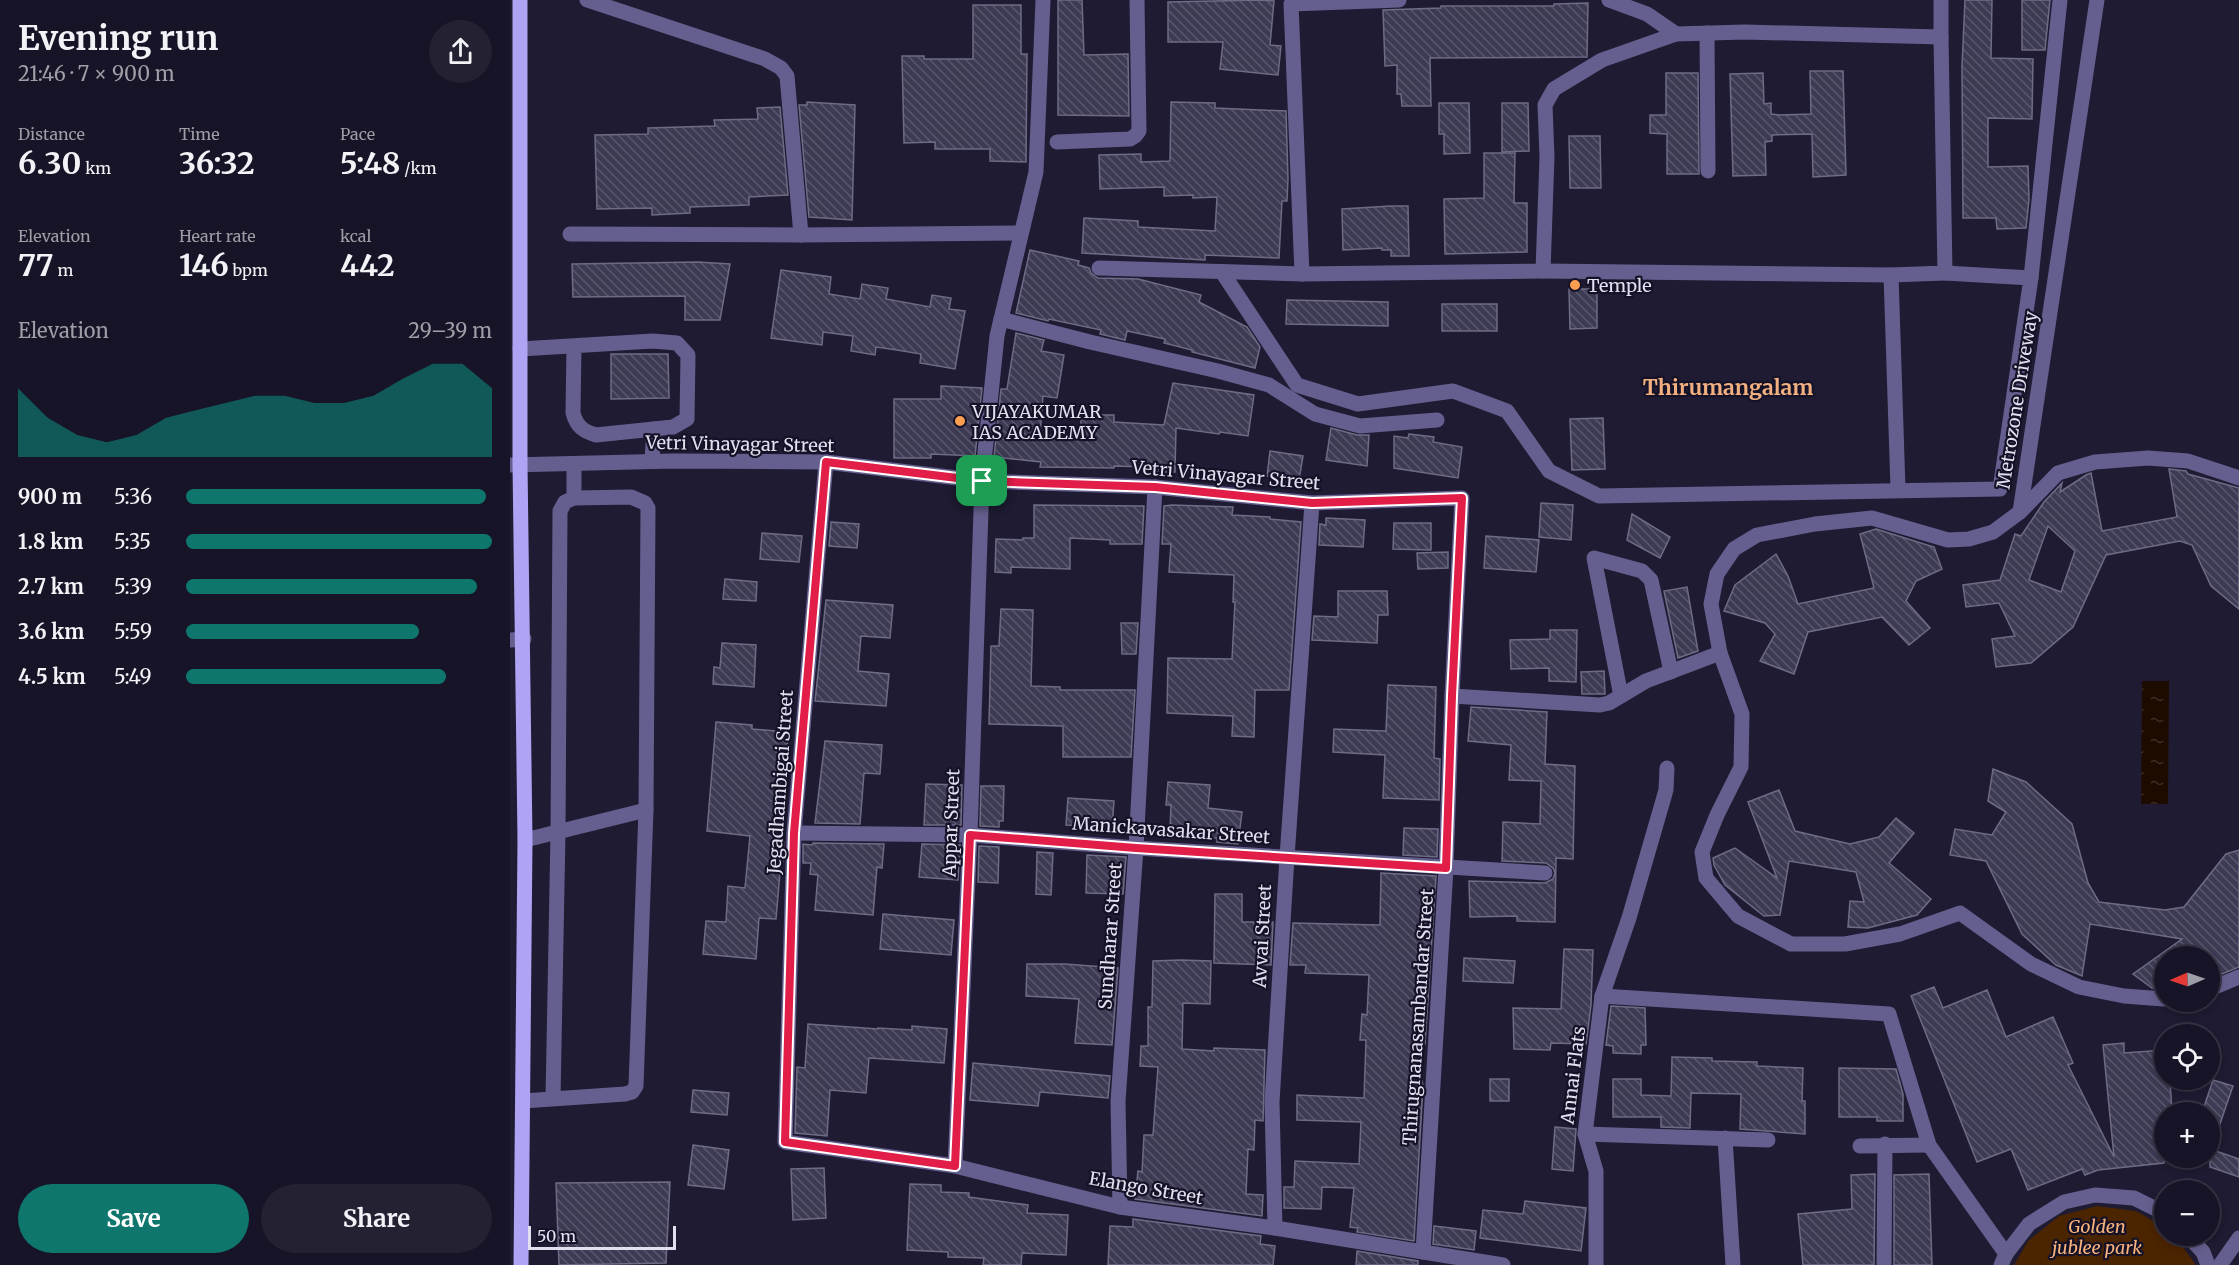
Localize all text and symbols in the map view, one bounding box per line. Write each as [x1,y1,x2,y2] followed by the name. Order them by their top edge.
[18,18,218,59] text: Evening run
[429,20,492,83] button: share
[18,61,175,86] text: 21:46 · 7 × 900 m
[18,124,85,144] text: Distance
[179,124,220,144] text: Time
[340,124,375,144] text: Pace
[18,144,81,182] text: 6.30
[179,144,255,182] text: 36:32
[340,144,401,182] text: 5:48
[81,158,111,178] text: km
[401,158,437,178] text: /km
[18,226,91,246] text: Elevation
[179,226,256,246] text: Heart rate
[340,226,371,246] text: kcal
[18,246,54,284] text: 77
[179,246,229,284] text: 146
[340,246,395,284] text: 442
[54,260,73,280] text: m
[229,260,268,280] text: bpm
[1587,274,1652,297] place label: Temple
[1568,278,1582,292] marker: Temple
[1992,309,2043,491] street label: Metrozone Driveway
[18,318,109,343] text: Elevation
[408,318,492,343] text: 29–39 m
[1643,374,1813,401] district label: Thirumangalam
[971,400,1102,444] place label: VIJAYAKUMAR IAS ACADEMY
[953,414,967,428] marker: VIJAYAKUMAR IAS ACADEMY
[644,431,835,457] street label: Vetri Vinayagar Street
[956,455,1007,506] pin
[1130,455,1321,495] street label: Vetri Vinayagar Street
[965,464,998,497] icon: arrive
[18,484,82,509] text: 900 m
[114,484,152,509] text: 5:36
[18,529,83,554] text: 1.8 km
[114,529,151,554] text: 5:35
[18,574,84,599] text: 2.7 km
[114,574,152,599] text: 5:39
[18,619,84,644] text: 3.6 km
[114,619,152,644] text: 5:59
[18,664,86,689] text: 4.5 km
[114,664,152,689] text: 5:49
[762,689,798,876] street label: Jegadhambigai Street
[938,768,964,879] street label: Appar Street
[1071,812,1271,848] street label: Manickavasakar Street
[1093,862,1127,1010] street label: Sundharar Street
[1248,884,1276,989] street label: Avvai Street
[1398,888,1438,1146] street label: Thirugnanasambandar Street
[2154,946,2220,1012] north arrow
[2154,946,2220,1246] map controls
[2154,1024,2220,1090] button: locate
[1555,1025,1590,1126] street label: Annai Flats
[2154,1102,2220,1168] button: +
[1087,1167,1205,1209] street label: Elango Street
[2154,1180,2220,1246] button: −
[18,1184,249,1253] button: Save
[261,1184,492,1253] button: Share
[2049,1215,2142,1259] park label: Golden jublee park
[528,1223,676,1250] scale bar
[537,1226,576,1246] text: 50 m

